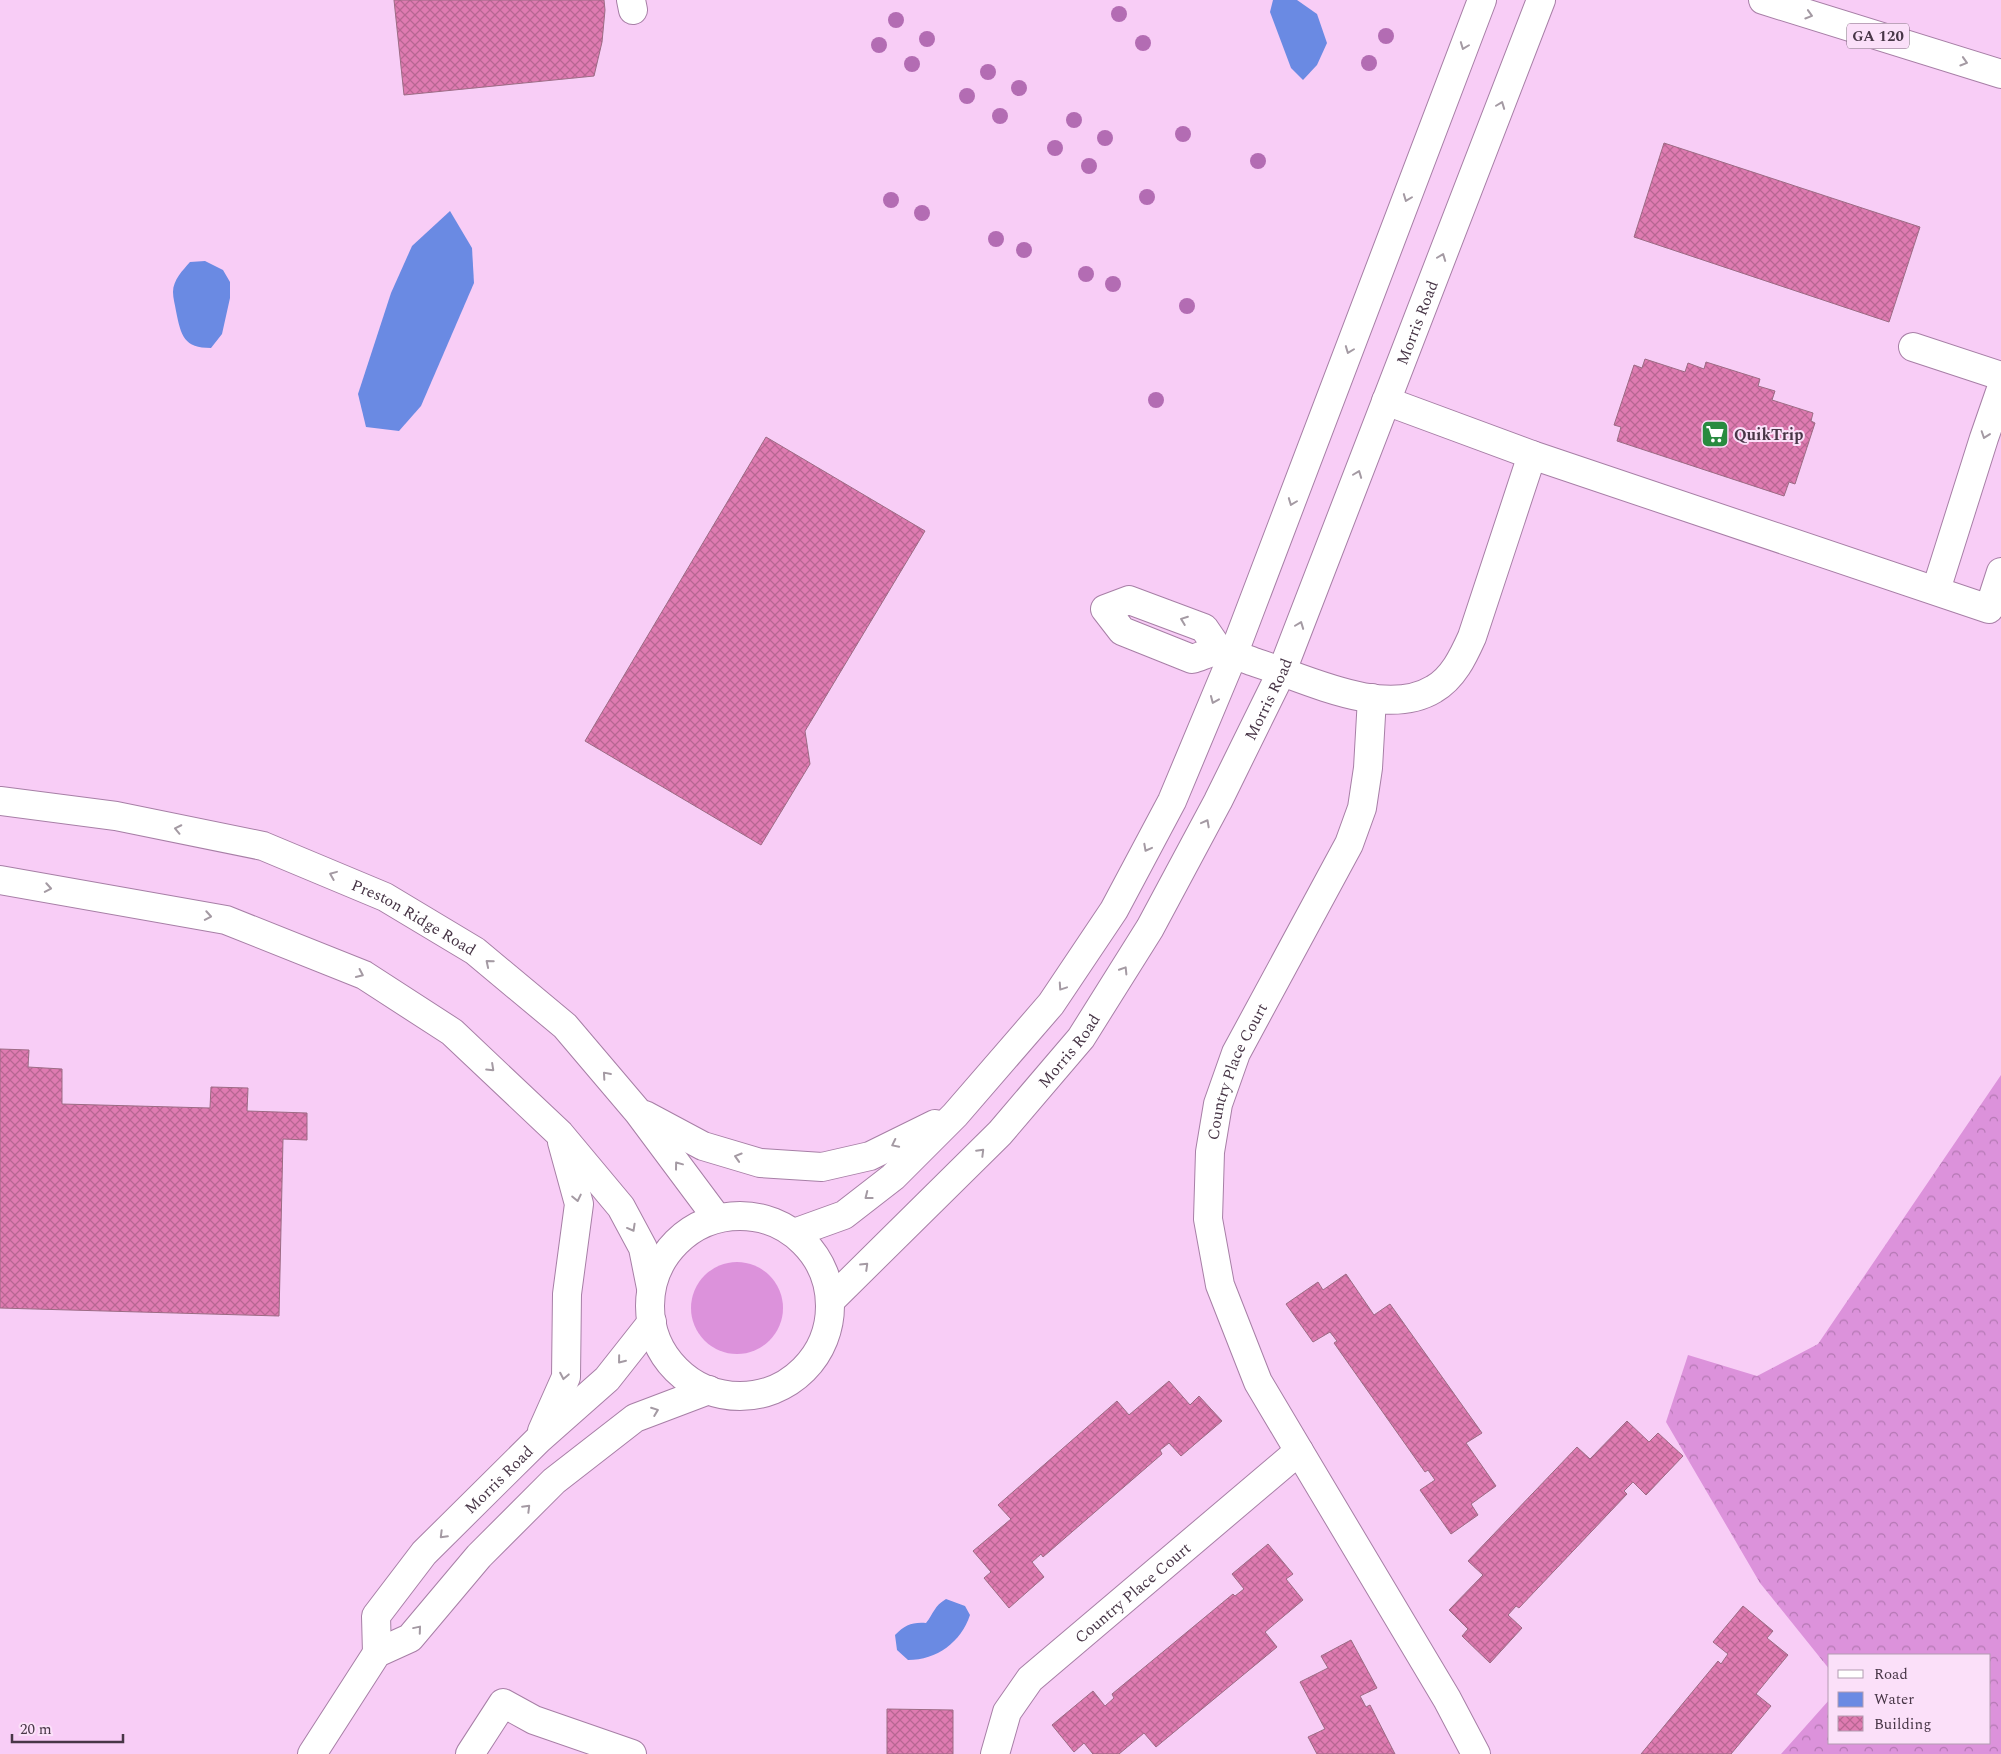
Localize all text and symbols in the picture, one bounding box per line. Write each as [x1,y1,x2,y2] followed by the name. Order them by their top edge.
[1804,9,1813,19] one-way arrow
[1847,24,1909,48] road number: GA 120
[1460,41,1470,49] one-way arrow
[1960,57,1968,67] one-way arrow
[1495,102,1505,110] one-way arrow
[1403,193,1413,201] one-way arrow
[1436,253,1446,262] one-way arrow
[1390,277,1445,368] street label: Morris Road
[1345,345,1355,353] one-way arrow
[1700,419,1730,449] supermarket icon: QuikTrip
[1734,423,1803,447] place label: QuikTrip
[1981,430,1991,439] one-way arrow
[1352,470,1362,479] one-way arrow
[1288,497,1298,505] one-way arrow
[1180,616,1188,626] one-way arrow
[1294,622,1304,630] one-way arrow
[1239,655,1299,745] street label: Morris Road
[1210,695,1221,704] one-way arrow
[1200,820,1210,829] one-way arrow
[173,824,182,834] one-way arrow
[1143,843,1153,852] one-way arrow
[329,871,338,882] one-way arrow
[348,873,480,962] street label: Preston Ridge Road
[44,883,52,893] one-way arrow
[204,911,212,921] one-way arrow
[486,960,495,969] one-way arrow
[1117,966,1127,975] one-way arrow
[355,967,364,978] one-way arrow
[1059,981,1069,990] one-way arrow
[1201,999,1274,1142] street label: Country Place Court
[1033,1009,1106,1093] street label: Morris Road
[485,1062,494,1071] one-way arrow
[603,1071,612,1080] one-way arrow
[891,1137,900,1148] one-way arrow
[975,1149,984,1158] one-way arrow
[734,1152,743,1162] one-way arrow
[674,1162,684,1171] one-way arrow
[865,1190,874,1199] one-way arrow
[571,1193,582,1202] one-way arrow
[626,1222,636,1231] one-way arrow
[860,1263,869,1272] one-way arrow
[618,1355,627,1364] one-way arrow
[559,1372,570,1381] one-way arrow
[650,1406,659,1417] one-way arrow
[459,1440,539,1520] street label: Morris Road
[521,1505,530,1514] one-way arrow
[439,1529,448,1538] one-way arrow
[1070,1537,1197,1649] street label: Country Place Court
[412,1625,421,1634] one-way arrow
[1828,1654,1991,1744] legend
[1874,1663,1908,1686] text: Road
[1874,1688,1914,1711] text: Water
[12,1712,124,1744] scale bar
[1874,1713,1931,1736] text: Building
[20,1718,52,1741] text: 20 m

